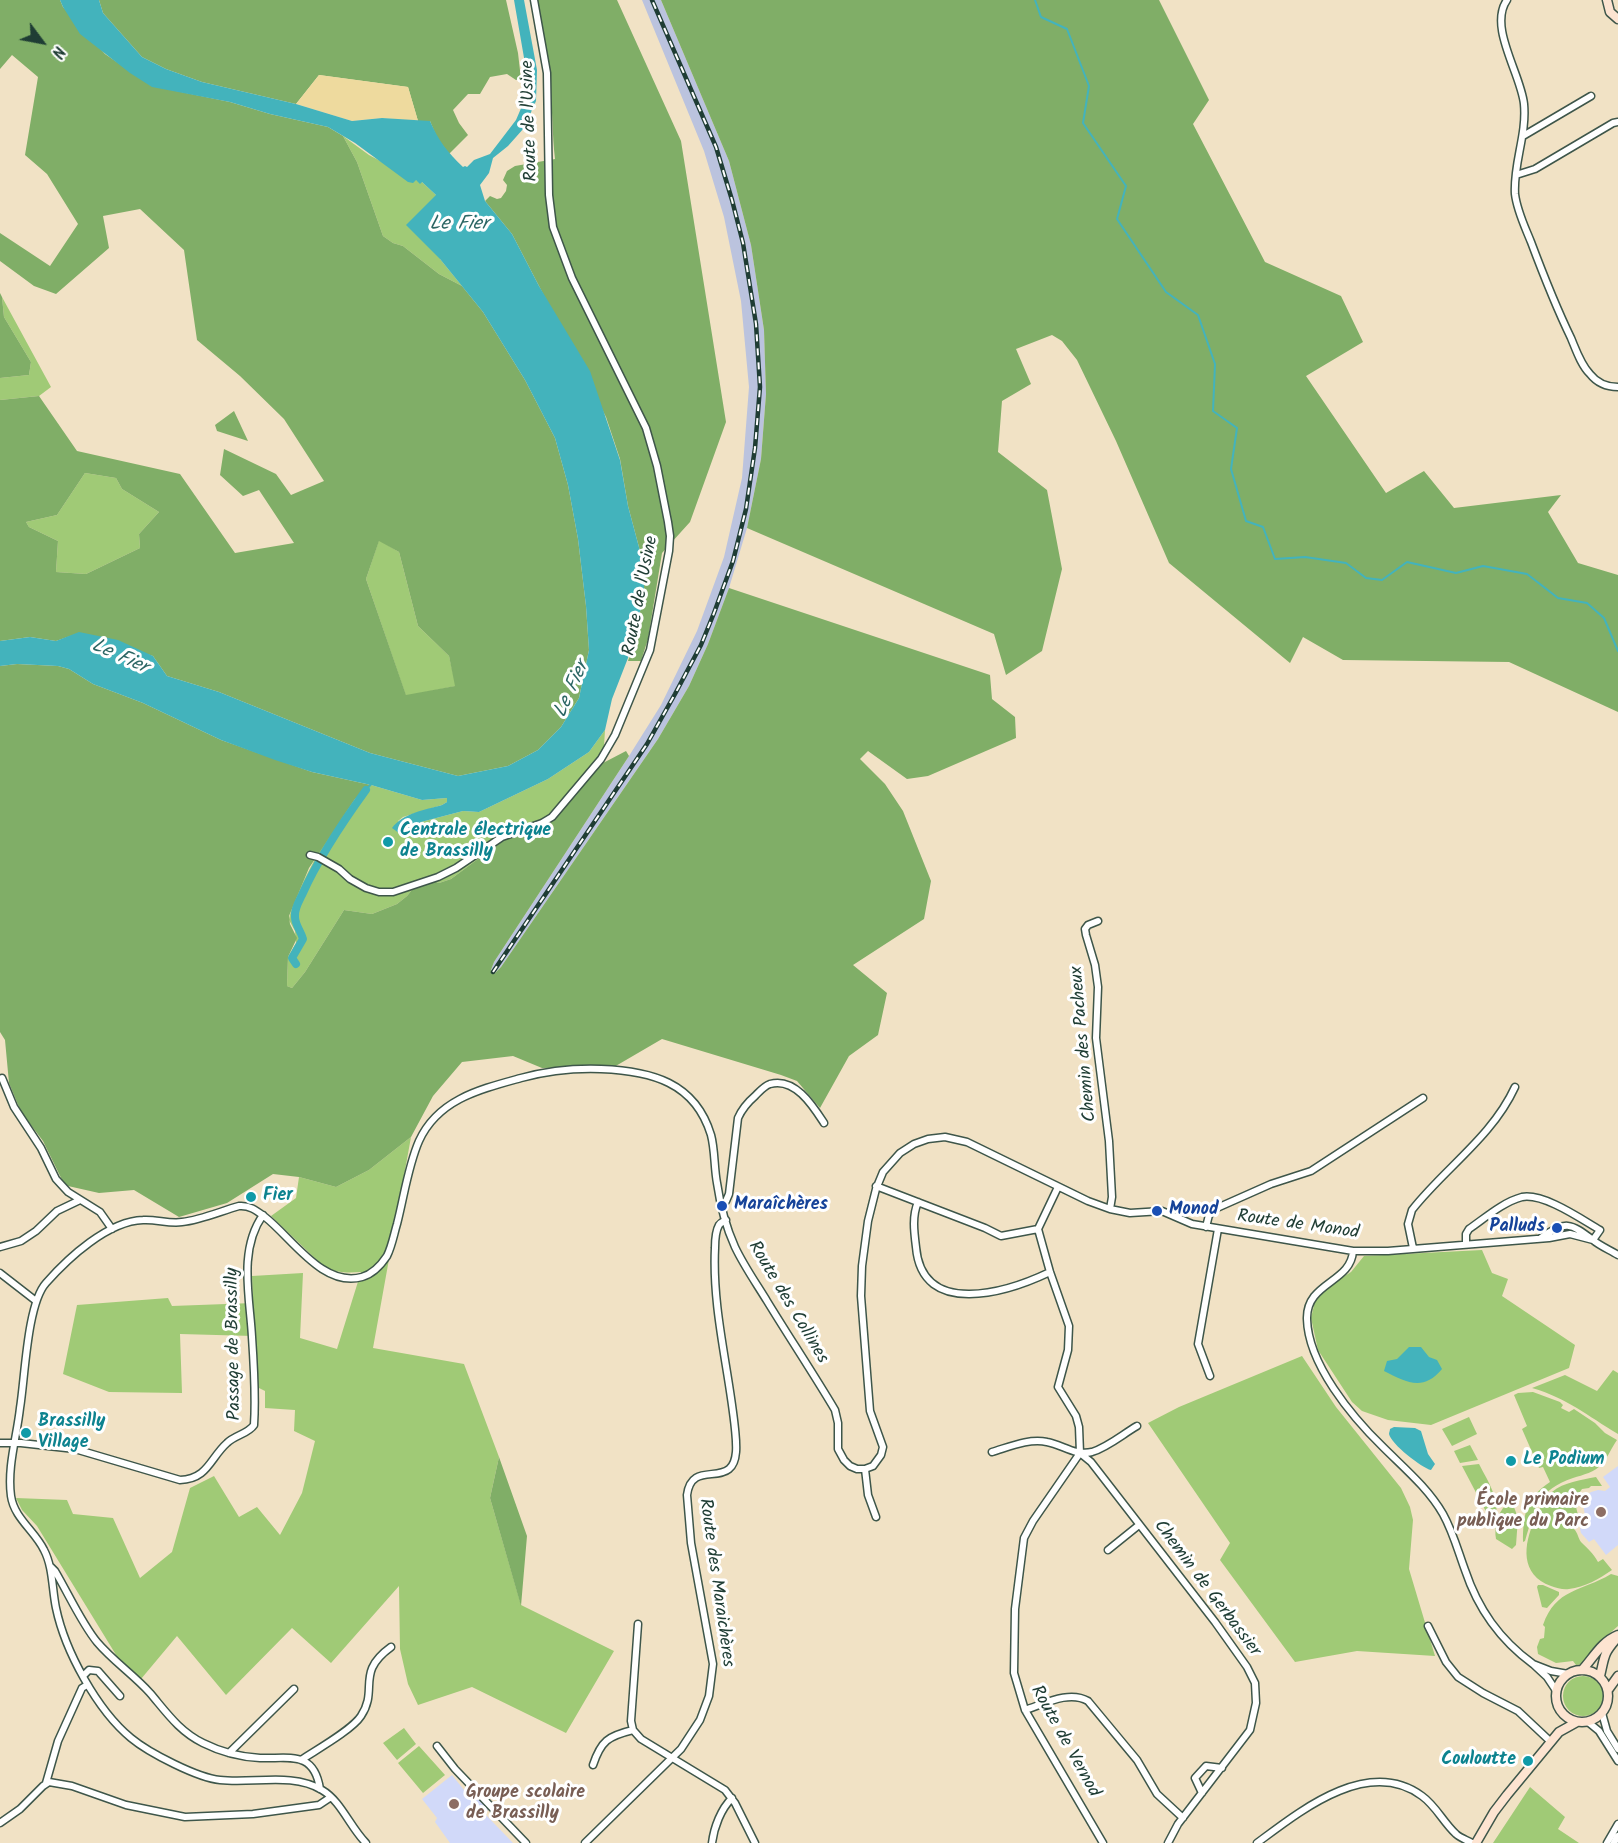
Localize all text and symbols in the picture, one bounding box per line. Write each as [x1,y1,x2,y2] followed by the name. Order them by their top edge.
[12,12,72,72] north arrow
[44,41,71,63] text: N
[518,60,544,182] street label: Route de l'Usine
[430,214,488,238] water label: Le Fier
[620,534,664,658] street label: Route de l'Usine
[87,635,151,681] water label: Le Fier
[550,658,596,722] water label: Le Fier
[400,821,551,864] place label: Centrale électrique de Brassilly
[381,835,395,849] marker: Centrale électrique de Brassilly
[1067,965,1103,1123] street label: Chemin des Pacheux
[263,1186,293,1208] place label: Fier
[244,1190,258,1204] marker: Fier
[734,1195,828,1217] place label: Maraîchères
[715,1199,729,1213] marker: Maraîchères
[1169,1200,1219,1222] place label: Monod
[1150,1204,1164,1218] marker: Monod
[1236,1207,1360,1245] street label: Route de Monod
[1490,1217,1545,1239] place label: Palluds
[1550,1221,1564,1235] marker: Palluds
[742,1238,832,1368] street label: Route des Collines
[223,1267,247,1421] street label: Passage de Brassilly
[38,1412,105,1454] place label: Brassilly Village
[19,1426,33,1440] marker: Brassilly Village
[1523,1450,1605,1472] place label: Le Podium
[1504,1454,1518,1468] marker: Le Podium
[1457,1491,1589,1534] place label: École primaire publique du Parc
[692,1497,738,1669] street label: Route des Maraichères
[1594,1505,1608,1519] marker: École primaire publique du Parc
[1148,1517,1264,1661] street label: Chemin de Gerbassier
[1024,1682,1104,1802] street label: Route de Vernod
[1441,1750,1516,1772] place label: Couloutte
[1521,1754,1535,1768] marker: Couloutte
[466,1783,585,1826] place label: Groupe scolaire de Brassilly
[447,1797,461,1811] marker: Groupe scolaire de Brassilly

